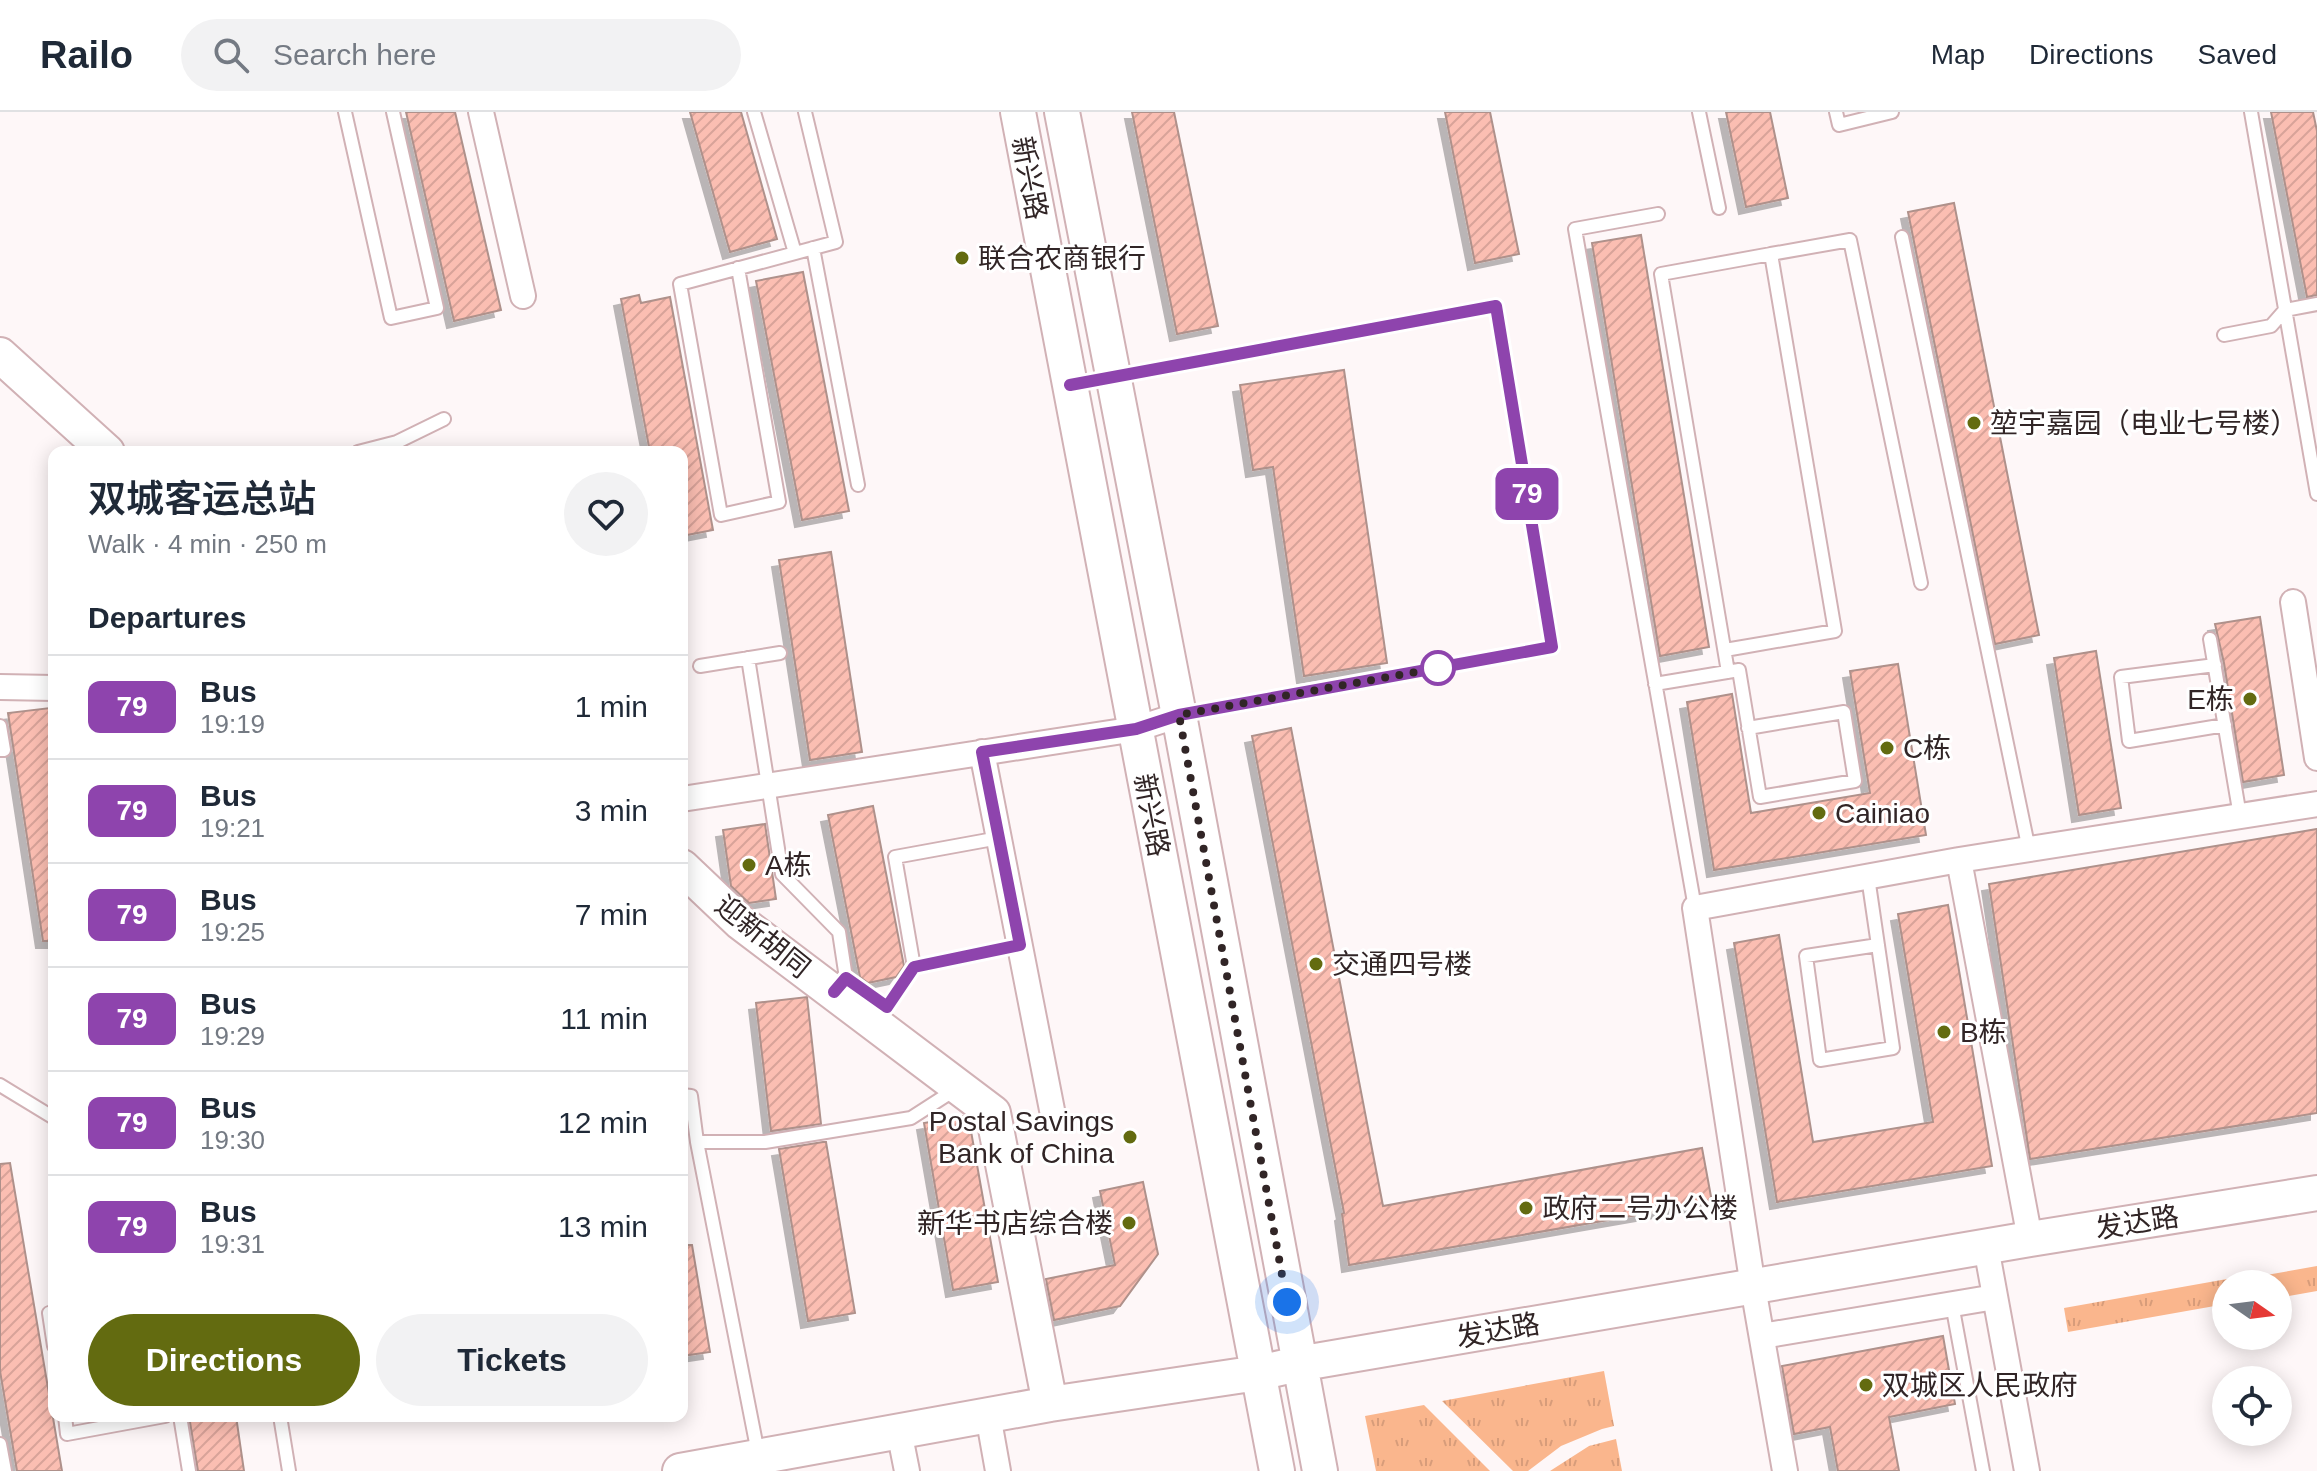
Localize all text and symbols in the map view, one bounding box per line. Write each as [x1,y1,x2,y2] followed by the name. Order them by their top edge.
[181,19,741,91] search box
[209,33,253,77] icon: search
[40,34,133,76] text: Railo
[273,38,436,71] text: Search here
[1931,39,1985,70] text: Map
[2029,39,2154,70] text: Directions
[2198,39,2277,70] text: Saved
[1006,134,1053,222] street label: 新兴路
[978,243,1146,274] place label: 联合农商银行
[953,249,971,267] marker: 联合农商银行
[1990,408,2298,439] place label: 堃宇嘉园（电业七号楼）
[1965,414,1983,432] marker: 堃宇嘉园（电业七号楼）
[1491,468,1563,520] line badge: 79
[564,472,648,556] button: heart
[88,478,316,520] text: 双城客运总站
[1511,478,1543,509] text: 79
[88,529,327,559] text: Walk · 4 min · 250 m
[88,601,246,634] text: Departures
[1421,651,1455,685] unlabelled marker
[200,675,257,708] text: Bus
[2187,684,2234,715] place label: E栋
[575,690,648,723] text: 1 min
[2241,690,2259,708] marker: E栋
[116,691,148,722] text: 79
[200,709,265,739] text: 19:19
[1903,733,1951,764] place label: C栋
[1878,739,1896,757] marker: C栋
[1128,771,1175,859] street label: 新兴路
[200,779,257,812] text: Bus
[575,794,648,827] text: 3 min
[116,795,148,826] text: 79
[1835,798,1930,829] place label: Cainiao
[1810,804,1828,822] marker: Cainiao
[200,813,265,843] text: 19:21
[765,850,812,881] place label: A栋
[740,856,758,874] marker: A栋
[200,883,257,916] text: Bus
[709,889,816,984] street label: 迎新胡同
[575,898,648,931] text: 7 min
[116,899,148,930] text: 79
[200,917,265,947] text: 19:25
[1332,949,1472,980] place label: 交通四号楼
[1307,955,1325,973] marker: 交通四号楼
[200,987,257,1020] text: Bus
[560,1002,648,1035] text: 11 min
[116,1003,148,1034] text: 79
[1960,1017,2007,1048] place label: B栋
[200,1021,265,1051] text: 19:29
[1935,1023,1953,1041] marker: B栋
[200,1091,257,1124] text: Bus
[558,1106,648,1139] text: 12 min
[929,1106,1114,1169] place label: Postal Savings Bank of China
[116,1107,148,1138] text: 79
[200,1125,265,1155] text: 19:30
[1121,1128,1139,1146] marker: Postal Savings Bank of China
[1542,1193,1738,1224] place label: 政府二号办公楼
[200,1195,257,1228] text: Bus
[1517,1199,1535,1217] marker: 政府二号办公楼
[2093,1201,2181,1244] street label: 发达路
[917,1208,1113,1239] place label: 新华书店综合楼
[558,1210,648,1243] text: 13 min
[116,1211,148,1242] text: 79
[1120,1214,1138,1232] marker: 新华书店综合楼
[200,1229,265,1259] text: 19:31
[2212,1270,2292,1350] north arrow
[2212,1270,2292,1446] map controls
[1267,1282,1307,1322] your location
[1454,1308,1542,1353] street label: 发达路
[88,1314,360,1406] button: Directions
[376,1314,648,1406] button: Tickets
[2212,1366,2292,1446] button: locate
[1882,1370,2078,1401] place label: 双城区人民政府
[1857,1376,1875,1394] marker: 双城区人民政府

